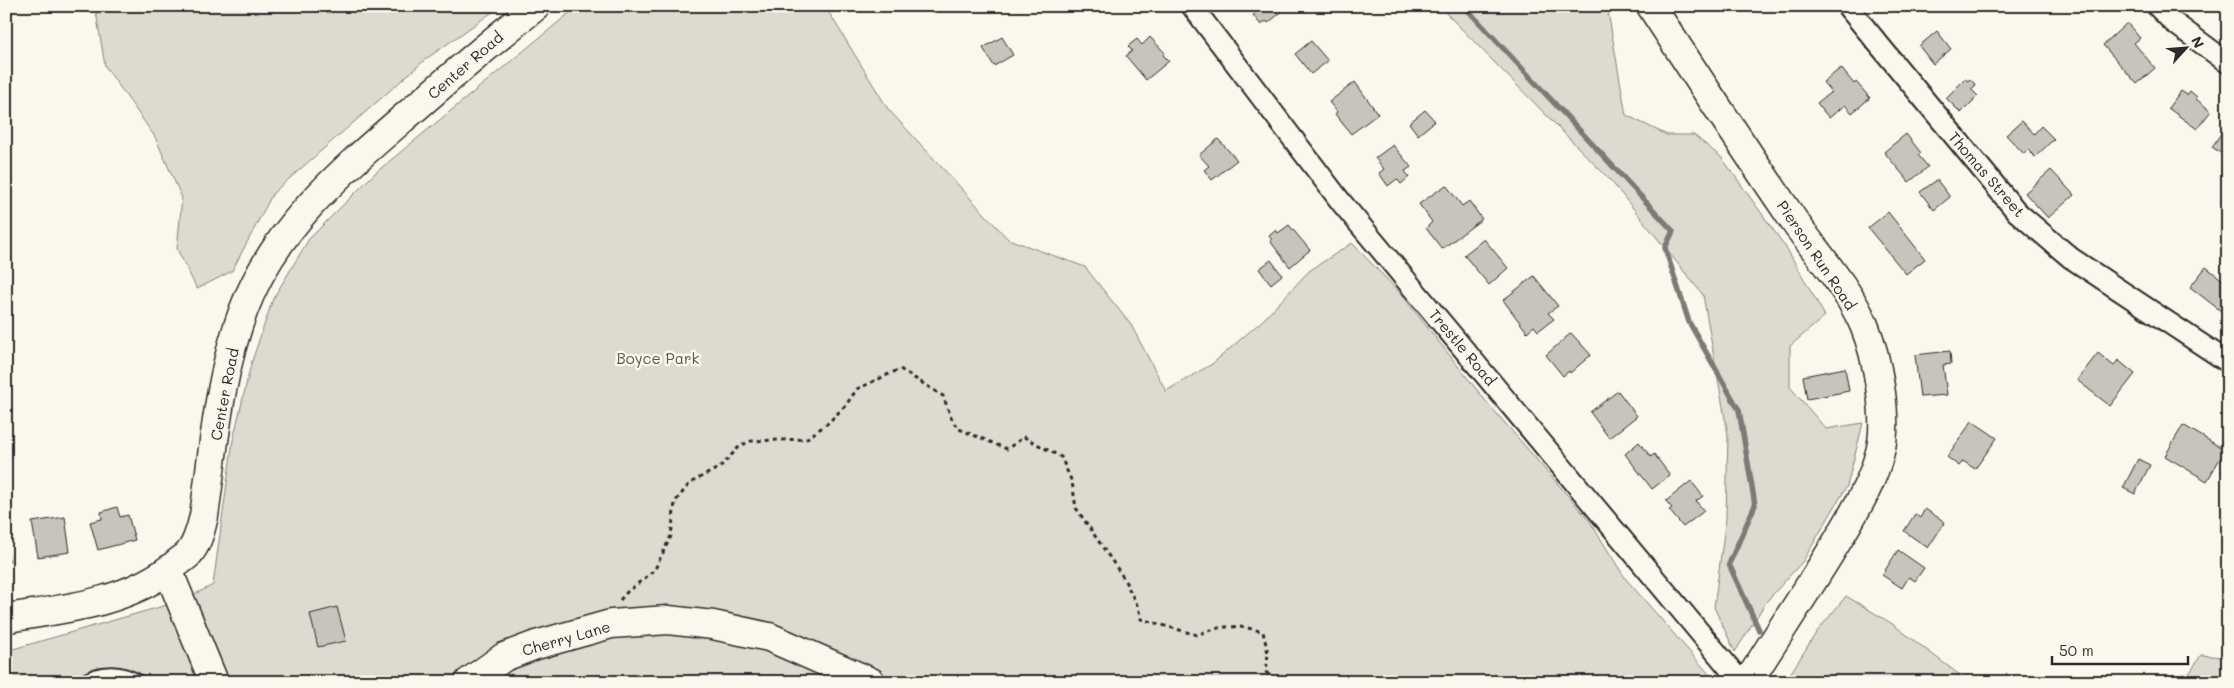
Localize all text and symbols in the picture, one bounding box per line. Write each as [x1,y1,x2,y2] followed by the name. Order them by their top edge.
[2162,22,2212,72] north arrow
[423,27,507,103] street label: Center Road
[2187,33,2209,51] text: N
[1944,127,2030,221] street label: Thomas Street
[1773,196,1861,314] street label: Pierson Run Road
[1425,304,1501,390] street label: Trestle Road
[205,346,243,442] street label: Center Road
[617,348,700,368] park label: Boyce Park
[520,616,612,660] street label: Cherry Lane
[2052,633,2188,665] scale bar
[2059,640,2094,660] text: 50 m

